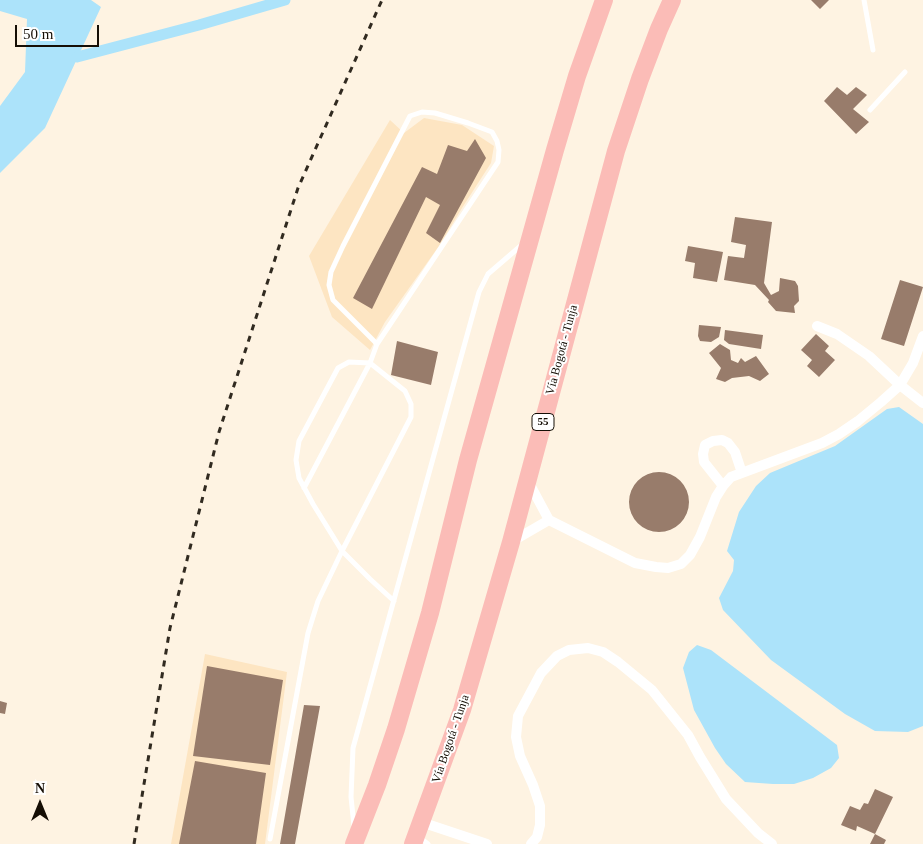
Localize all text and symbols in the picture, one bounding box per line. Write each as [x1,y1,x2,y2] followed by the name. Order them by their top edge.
[18,15,101,47] scale bar
[23,26,53,42] text: 50 m
[543,303,581,397] street label: Vía Bogotá - Tunja
[532,414,554,431] road number: 55
[429,693,473,785] street label: Vía Bogotá - Tunja
[15,779,65,829] north arrow
[35,781,45,796] text: N

